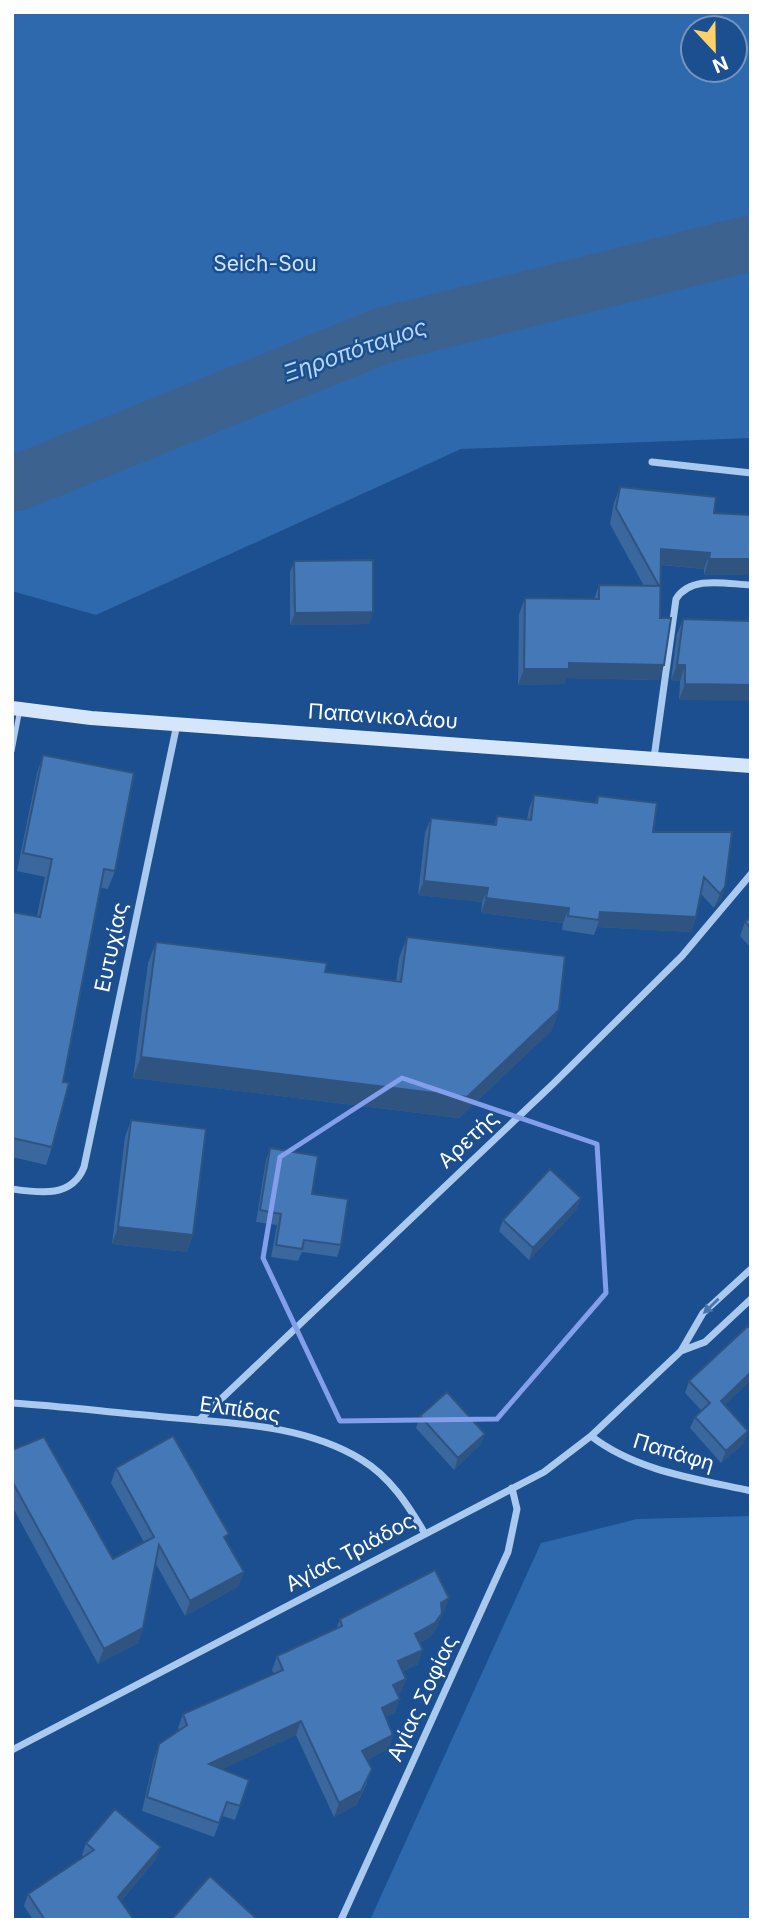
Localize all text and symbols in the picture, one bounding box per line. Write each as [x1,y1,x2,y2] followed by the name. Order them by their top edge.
[679,14,749,84] north arrow
[709,51,731,78] text: N
[213,251,317,276] park label: Seich-Sou
[279,312,431,388] water label: Ξηροπόταμος
[307,698,459,734] street label: Παπανικολάου
[89,900,133,994] street label: Ευτυχίας
[433,1105,503,1173] street label: Αρετής
[703,1298,720,1314] one-way arrow
[198,1391,282,1427] street label: Ελπίδας
[630,1428,718,1476] street label: Παπάφη
[281,1507,419,1597] street label: Αγίας Τριάδος
[382,1631,462,1765] street label: Αγίας Σοφίας

